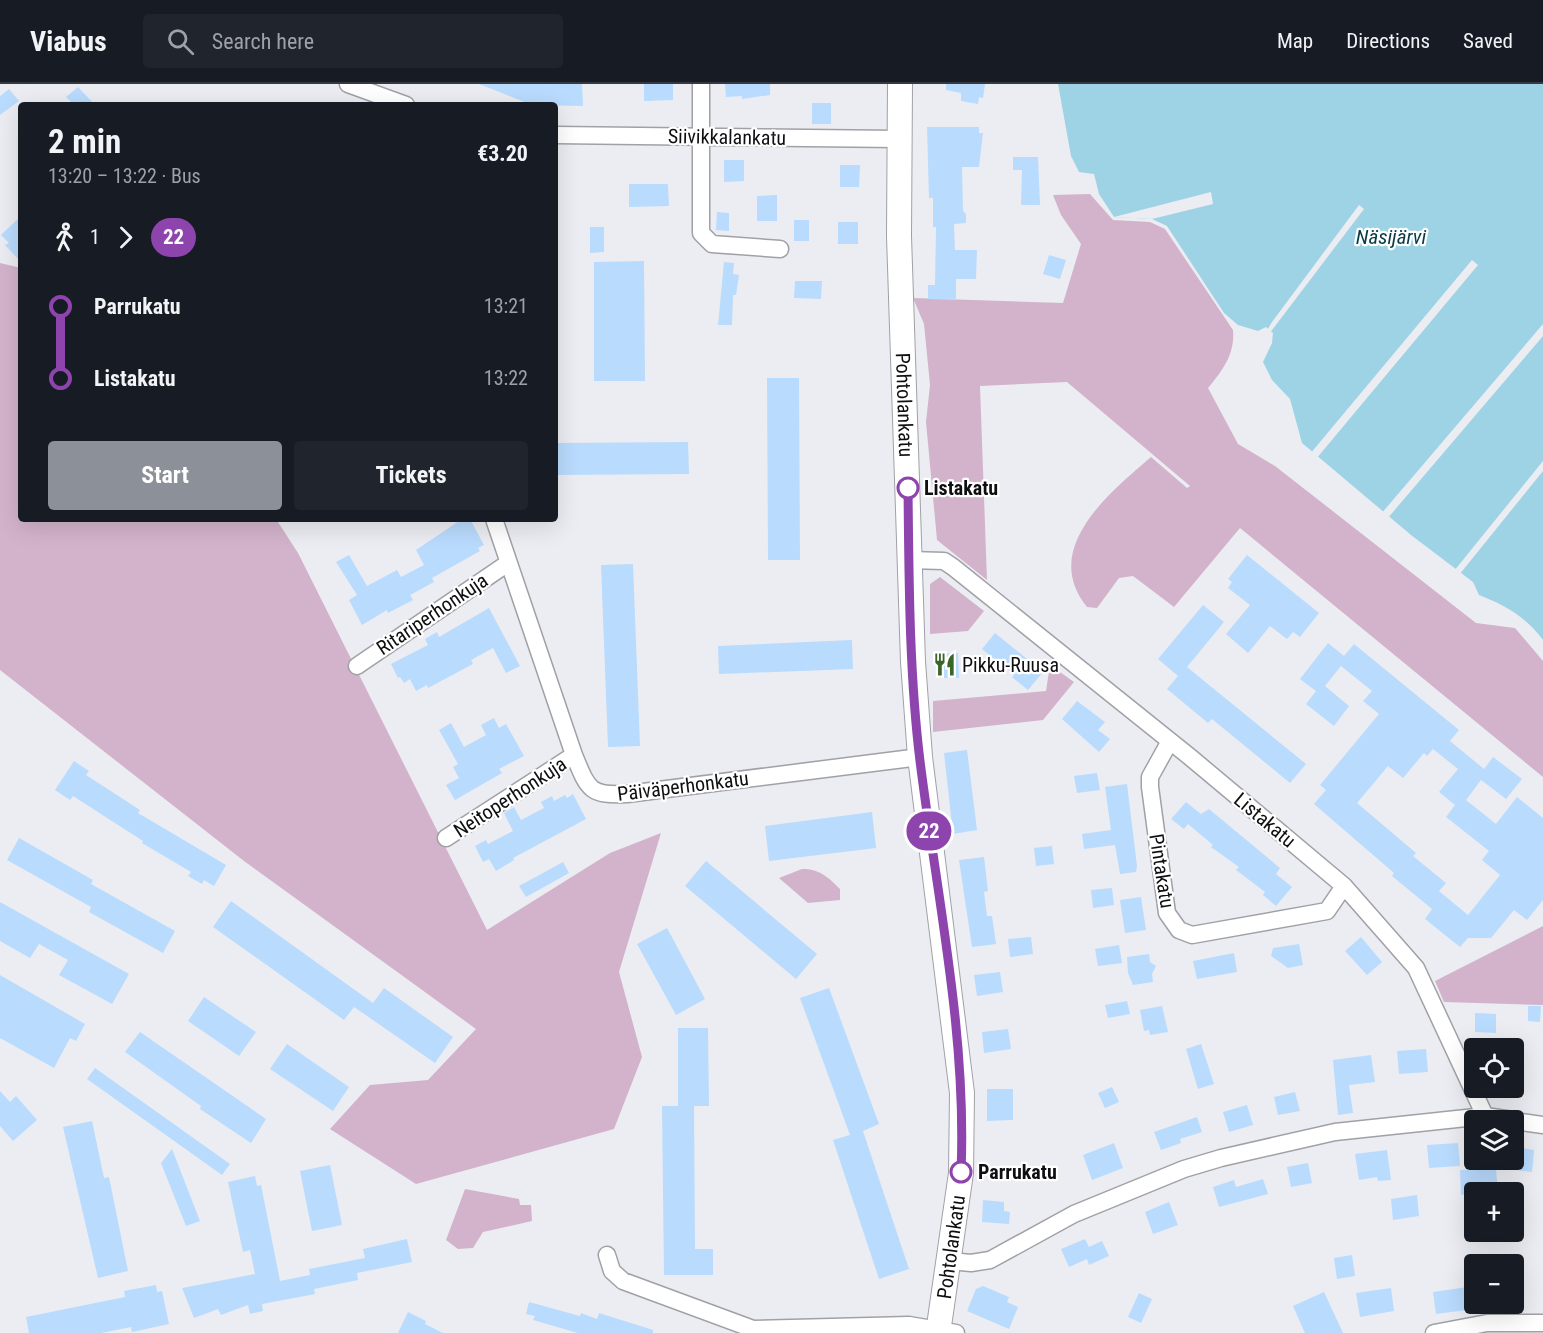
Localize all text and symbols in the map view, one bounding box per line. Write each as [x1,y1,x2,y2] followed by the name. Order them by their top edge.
[143,14,563,68] search box
[30,25,107,58] text: Viabus
[164,25,197,58] icon: search
[212,29,314,54] text: Search here
[1277,29,1313,53] text: Map
[1346,29,1430,53] text: Directions
[1463,29,1513,53] text: Saved
[48,122,121,161] text: 2 min
[668,124,786,150] street label: Siivikkalankatu
[477,141,528,166] text: €3.20
[48,164,201,188] text: 13:20 – 13:22 · Bus
[48,221,81,254] icon: walk
[109,221,142,254] icon: forward
[90,225,100,249] text: 1
[163,225,184,249] text: 22
[1356,225,1427,249] water label: Näsijärvi
[94,294,181,319] text: Parrukatu
[484,294,528,318] text: 13:21
[891,352,918,458] street label: Pohtolankatu
[94,366,176,391] text: Listakatu
[484,366,528,390] text: 13:22
[48,441,282,510] button: Start
[294,441,528,510] button: Tickets
[924,476,998,500] place label: Listakatu
[897,477,919,499] marker: Listakatu
[372,568,492,660] street label: Ritariperhonkuja
[931,652,957,678] restaurant icon: Pikku-Ruusa
[962,653,1059,677] place label: Pikku-Ruusa
[449,752,571,842] street label: Neitoperhonkuja
[616,766,750,806] street label: Päiväperhonkatu
[1229,787,1301,853] street label: Listakatu
[902,812,956,850] line badge: 22
[918,819,940,843] text: 22
[1144,832,1180,910] street label: Pintakatu
[1464,1038,1524,1314] map controls
[1464,1038,1524,1098] button: locate
[1464,1110,1524,1170] button: layers
[978,1160,1057,1184] place label: Parrukatu
[950,1161,972,1183] marker: Parrukatu
[1464,1182,1524,1242] button: +
[932,1194,970,1300] street label: Pohtolankatu
[1464,1254,1524,1314] button: −

